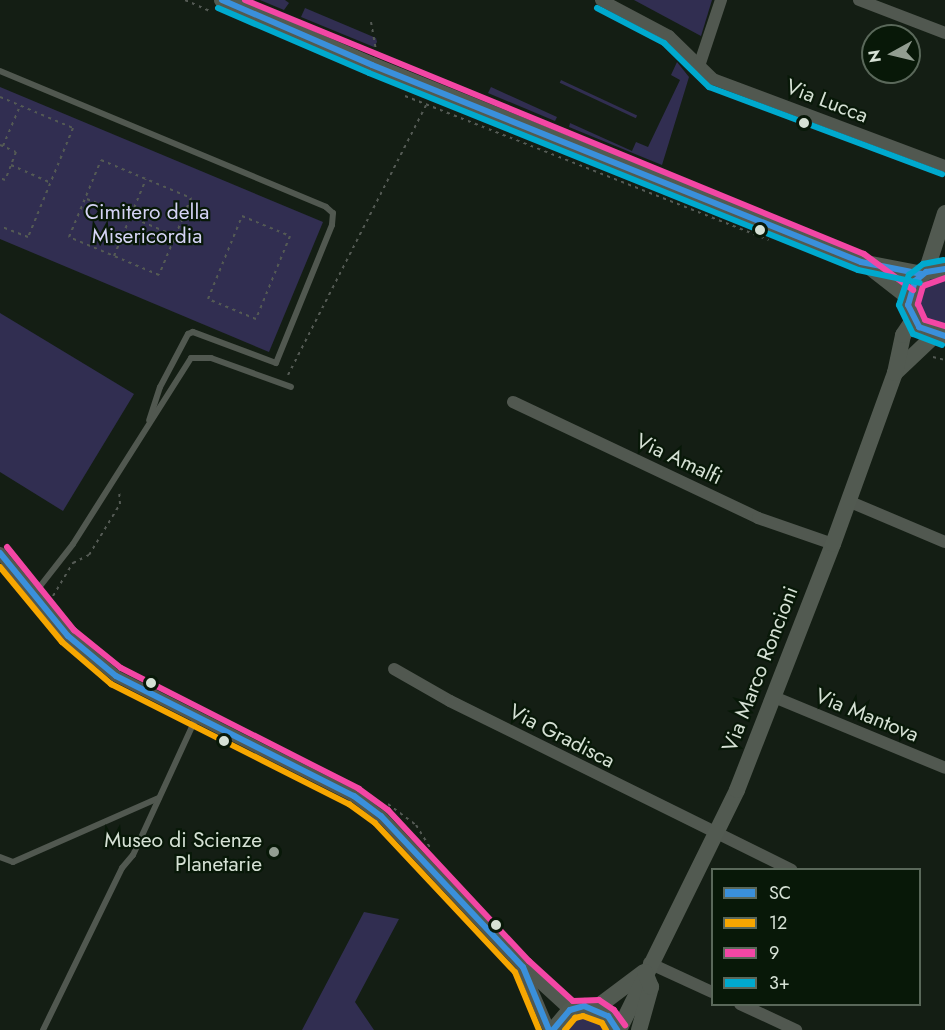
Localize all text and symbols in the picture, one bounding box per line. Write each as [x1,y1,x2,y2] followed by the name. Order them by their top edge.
[861,24,921,84] north arrow
[862,48,887,64] text: N
[782,74,872,128] street label: Via Lucca
[798,117,810,129] unlabelled marker
[85,199,209,249] park label: Cimitero della Misericordia
[754,224,766,236] unlabelled marker
[632,428,726,490] street label: Via Amalfi
[717,583,803,755] street label: Via Marco Roncioni
[145,677,157,689] unlabelled marker
[812,683,922,747] street label: Via Mantova
[505,699,619,773] street label: Via Gradisca
[218,735,230,747] unlabelled marker
[104,827,262,877] place label: Museo di Scienze Planetarie
[267,845,281,859] marker: Museo di Scienze Planetarie
[711,868,921,1006] legend
[769,880,791,906] text: SC
[769,910,787,936] text: 12
[490,919,502,931] unlabelled marker
[769,940,779,966] text: 9
[769,970,790,996] text: 3+

